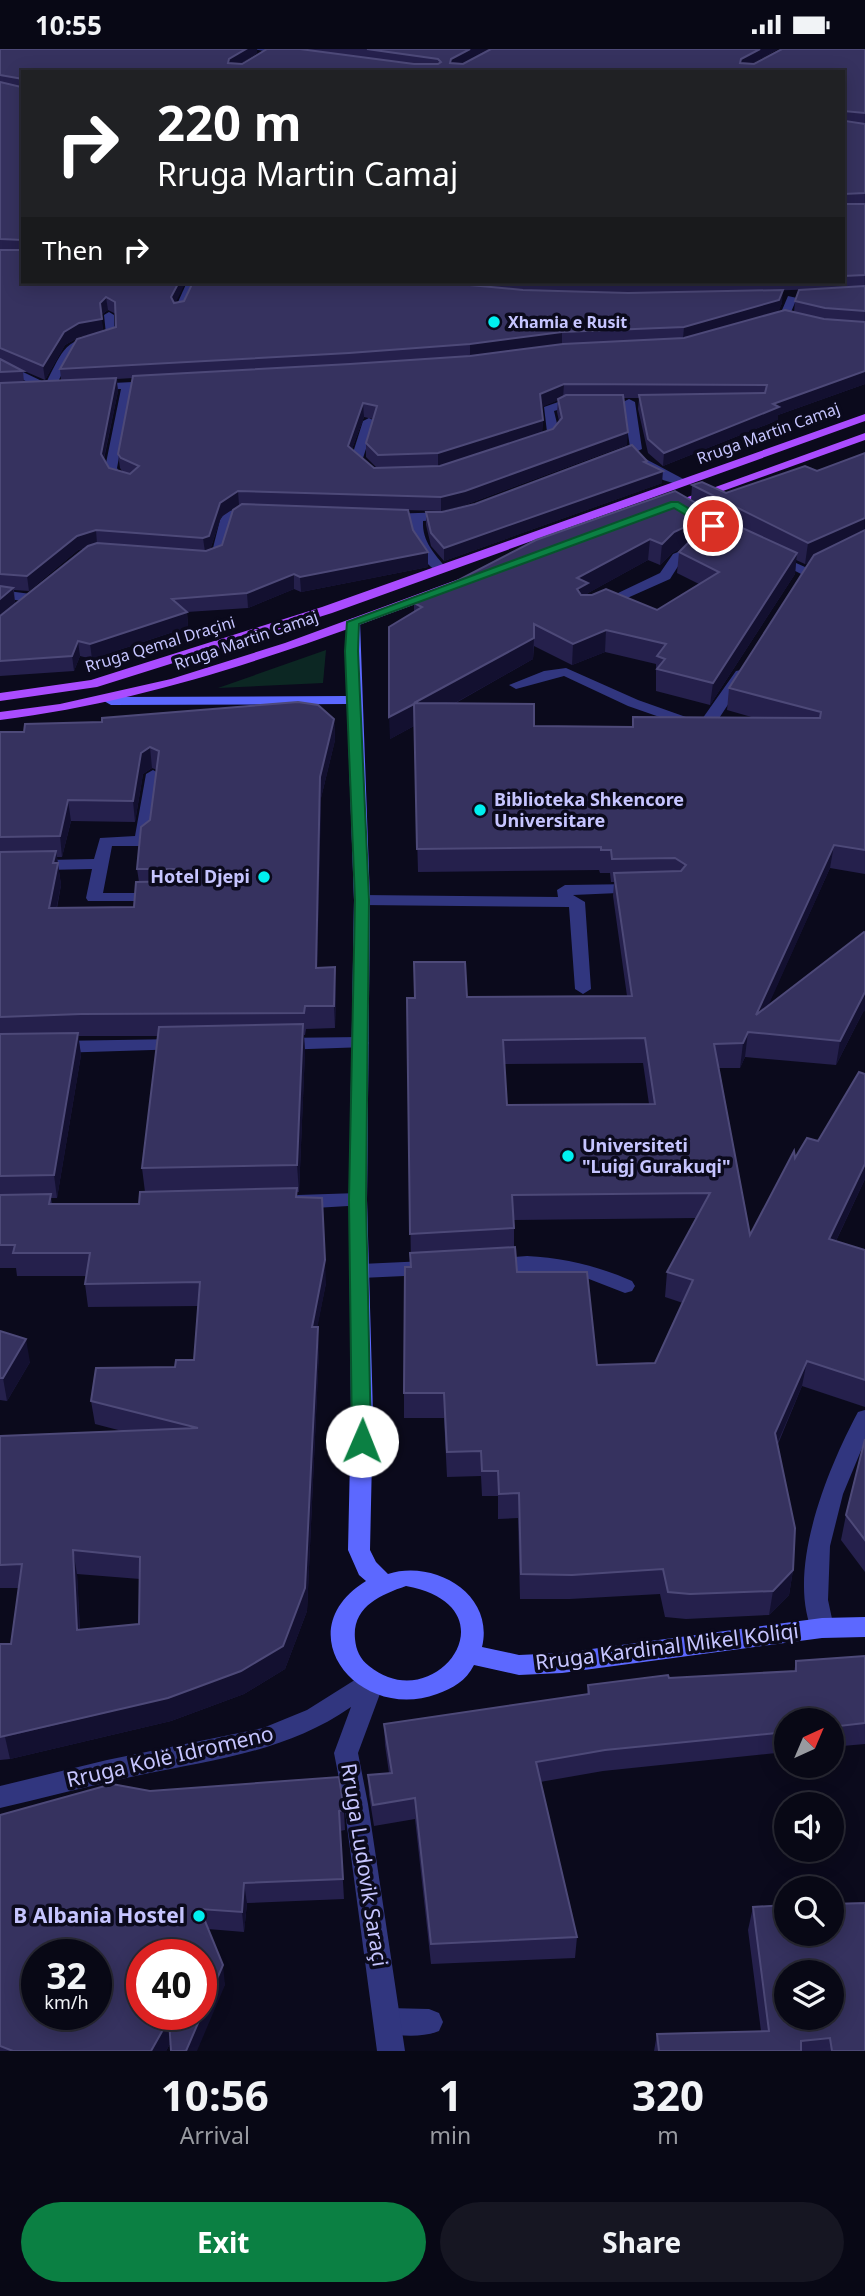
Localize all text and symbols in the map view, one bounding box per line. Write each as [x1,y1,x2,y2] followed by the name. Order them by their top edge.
[35,7,102,43] text: 10:55
[157,89,302,155] text: 220 m
[42,98,133,189] icon: right
[157,152,458,195] text: Rruga Martin Camaj
[117,231,155,269] icon: right
[42,232,103,268] text: Then
[508,311,627,333] place label: Xhamia e Rusit
[486,314,502,330] marker: Xhamia e Rusit
[693,397,843,469] street label: Rruga Martin Camaj
[683,496,743,556] pin
[694,507,732,545] icon: arrive
[171,605,321,675] street label: Rruga Martin Camaj
[82,611,238,677] street label: Rruga Qemal Draçini
[494,787,684,832] place label: Biblioteka Shkencore Universitare
[472,802,488,818] marker: Biblioteka Shkencore Universitare
[150,864,250,888] place label: Hotel Djepi
[256,869,272,885] marker: Hotel Djepi
[582,1133,731,1178] place label: Universiteti "Luigj Gurakuqi"
[560,1148,576,1164] marker: Universiteti "Luigj Gurakuqi"
[325,1404,399,1478] position arrow
[534,1616,800,1676] street label: Rruga Kardinal Mikel Koliqi
[774,1708,844,1778] north arrow
[774,1708,844,2030] map controls
[64,1719,276,1793] street label: Rruga Kolë Idromeno
[335,1761,395,1969] street label: Rruga Ludovik Saraçi
[774,1792,844,1862] button: sound
[774,1876,844,1946] button: search
[13,1901,185,1929] place label: B Albania Hostel
[191,1908,207,1924] marker: B Albania Hostel
[126,1939,217,2030] speed limit sign: 40
[46,1952,87,1999] text: 32
[774,1960,844,2030] button: layers
[44,1990,89,2014] text: km/h
[161,2066,269,2123] text: 10:56
[438,2066,462,2123] text: 1
[632,2066,704,2123] text: 320
[180,2119,250,2151] text: Arrival
[430,2119,471,2151] text: min
[657,2119,679,2151] text: m
[21,2202,426,2282] button: Exit
[440,2202,844,2282] button: Share

